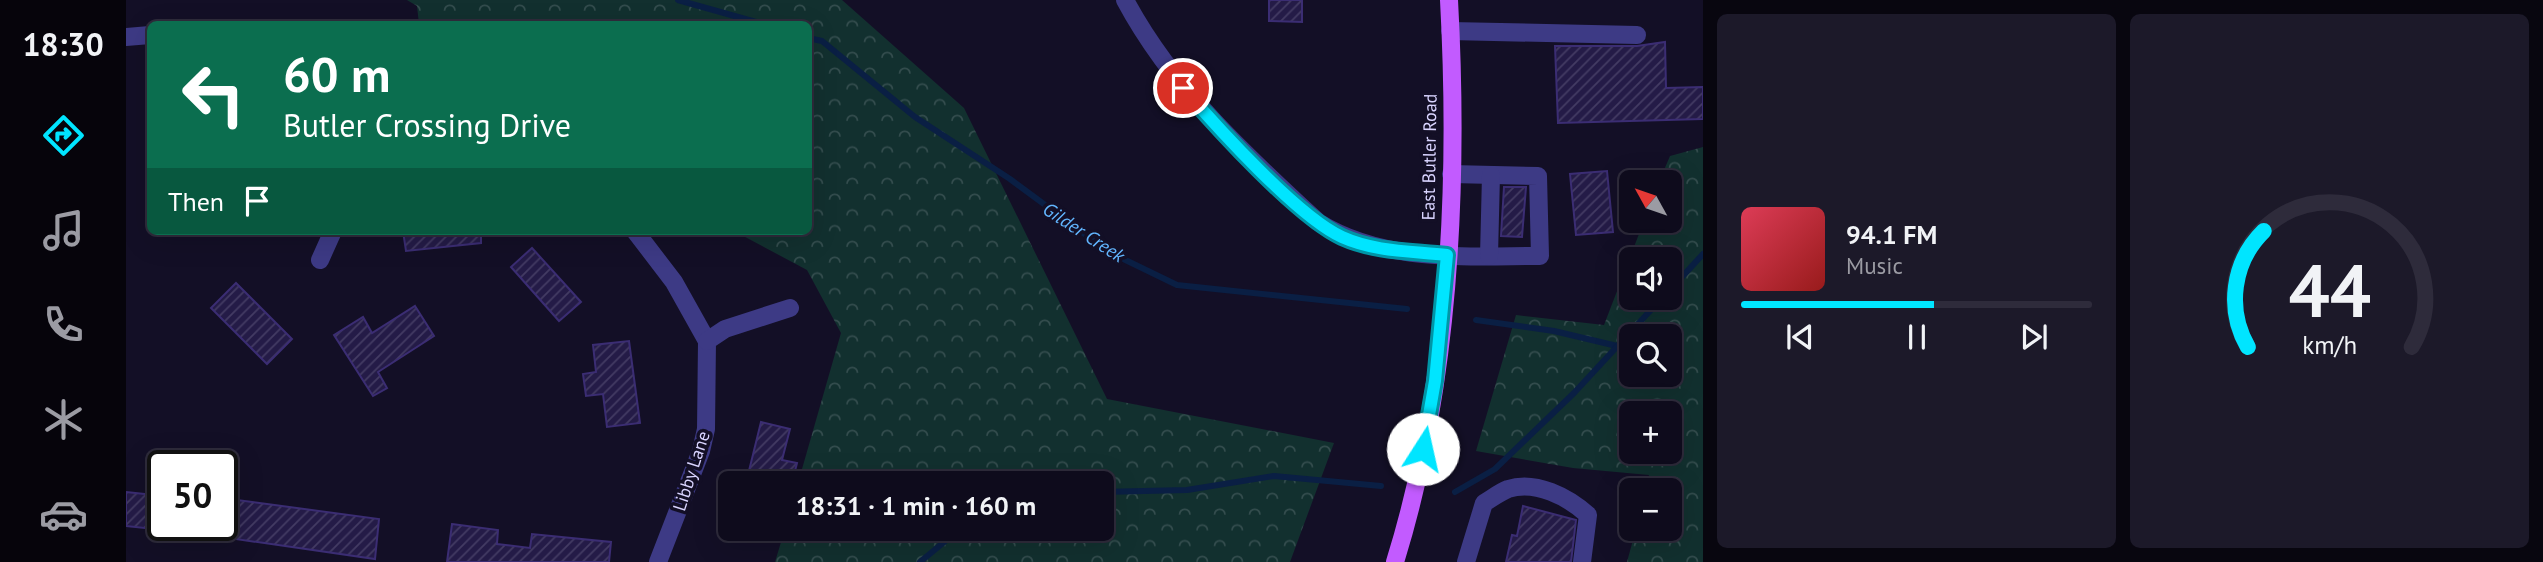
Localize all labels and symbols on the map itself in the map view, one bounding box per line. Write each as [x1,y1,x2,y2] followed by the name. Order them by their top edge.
[1153,58,1213,118] pin
[1416,93,1442,221] street label: East Butler Road
[1619,170,1682,233] north arrow
[1038,197,1131,268] water label: Gilder Creek
[1386,412,1460,486] position arrow
[667,428,715,514] street label: Libby Lane
[147,450,238,541] speed limit sign: 50

